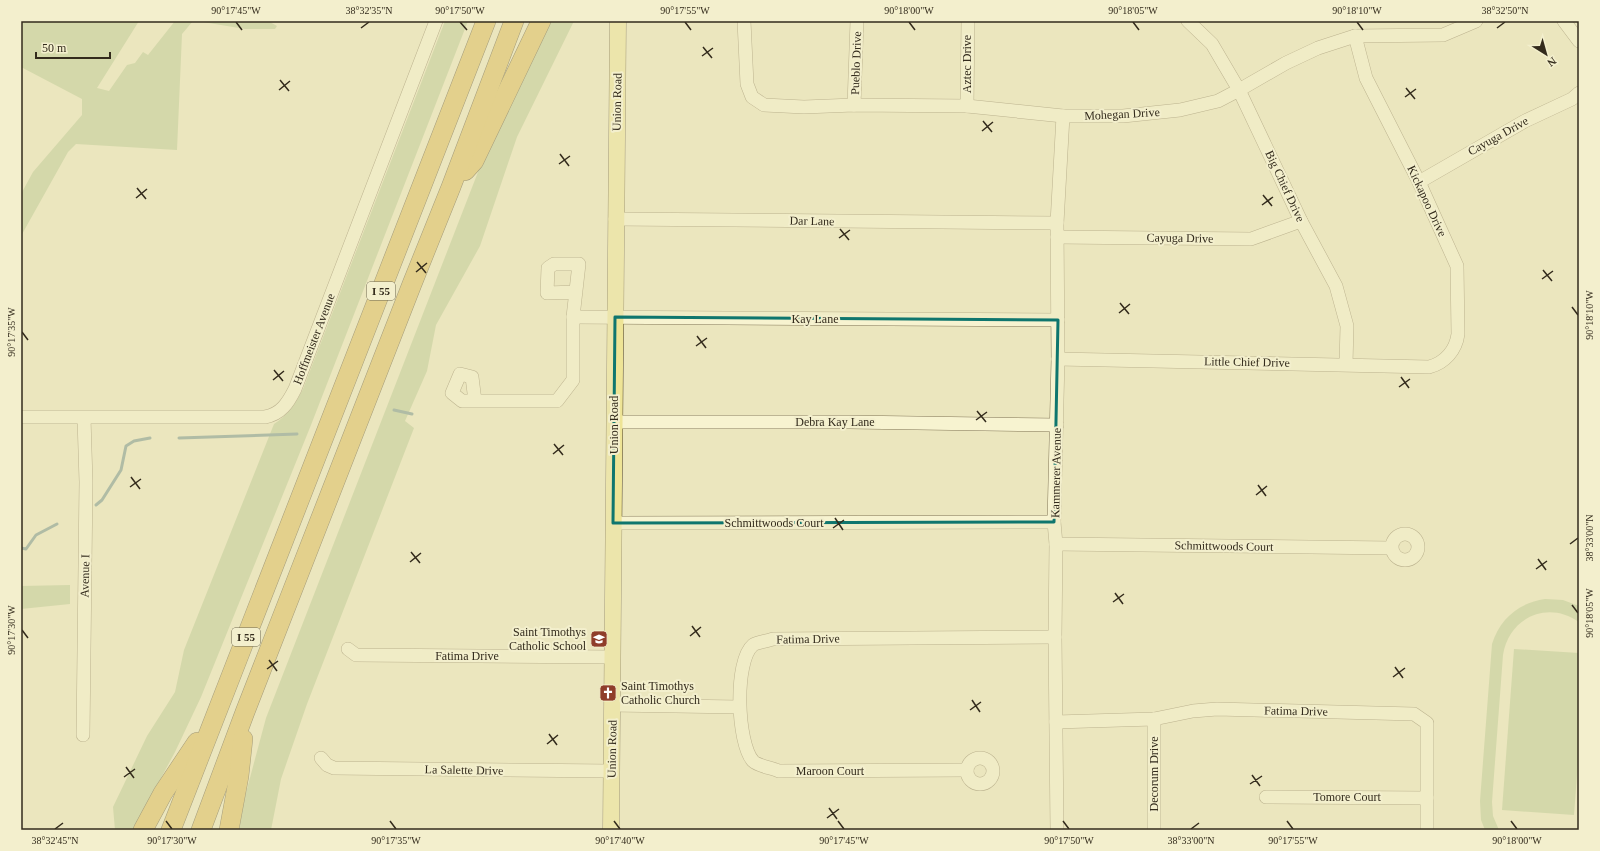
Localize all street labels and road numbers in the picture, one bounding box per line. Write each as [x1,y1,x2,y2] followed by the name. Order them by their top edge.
[848,31,864,95] street label: Pueblo Drive
[960,35,974,93] street label: Aztec Drive
[609,73,625,131] street label: Union Road
[1084,105,1160,123] street label: Mohegan Drive
[1465,114,1531,158] street label: Cayuga Drive
[1262,148,1308,224] street label: Big Chief Drive
[1404,163,1450,239] street label: Kickapoo Drive
[789,214,835,228] street label: Dar Lane
[1146,230,1214,246] street label: Cayuga Drive
[367,282,395,300] road number: I 55
[290,291,338,387] street label: Hoffmeister Avenue
[792,312,838,326] street label: Kay Lane
[1204,354,1290,370] street label: Little Chief Drive
[607,396,621,454] street label: Union Road
[795,415,875,429] street label: Debra Kay Lane
[1048,428,1064,518] street label: Kammerer Avenue
[724,516,824,530] street label: Schmittwoods Court
[1174,538,1274,554] street label: Schmittwoods Court
[78,554,92,598] street label: Avenue I
[232,628,260,646] road number: I 55
[776,631,840,647] street label: Fatima Drive
[435,649,499,663] street label: Fatima Drive
[1264,703,1328,719] street label: Fatima Drive
[604,720,620,778] street label: Union Road
[1147,737,1161,811] street label: Decorum Drive
[425,762,503,778] street label: La Salette Drive
[796,764,865,778] street label: Maroon Court
[1313,790,1381,804] street label: Tomore Court

